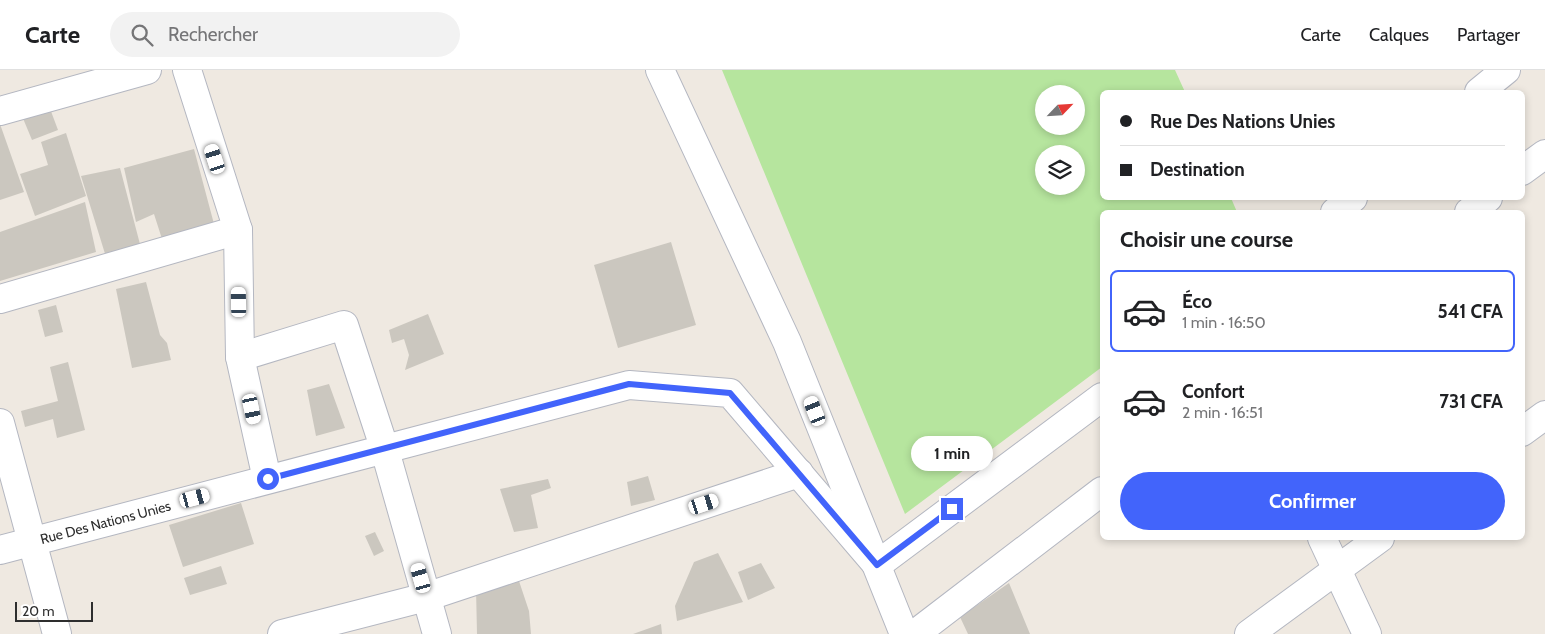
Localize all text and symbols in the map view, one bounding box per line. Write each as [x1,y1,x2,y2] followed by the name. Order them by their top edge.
[110,12,460,57] search box
[25,20,80,49] text: Carte
[128,21,156,49] icon: search
[168,23,258,46] text: Rechercher
[1300,24,1341,46] text: Carte
[1369,24,1429,46] text: Calques
[1457,24,1520,46] text: Partager
[1035,85,1085,135] north arrow
[1035,85,1085,195] map controls
[1150,110,1335,133] text: Rue Des Nations Unies
[203,142,226,176] car
[1035,145,1085,195] button: layers
[1150,158,1245,181] text: Destination
[1120,226,1293,253] text: Choisir une course
[231,287,246,317] car
[1122,289,1167,334] icon: car
[1182,290,1212,313] text: Éco
[1437,300,1503,323] text: 541 CFA
[1182,313,1266,332] text: 1 min · 16:50
[1122,379,1167,424] icon: car
[1182,380,1245,403] text: Confort
[1439,390,1503,413] text: 731 CFA
[241,393,262,425] car
[802,394,827,428] car
[1182,403,1263,422] text: 2 min · 16:51
[911,436,993,472] callout: 1 min
[934,444,970,463] text: 1 min
[257,468,279,490] route start
[1120,472,1505,530] button: Confirmer
[178,487,211,509] car
[687,492,720,516] car
[38,497,173,548] street label: Rue Des Nations Unies
[941,498,963,520] route end
[409,562,432,594] car
[15,599,92,622] scale bar
[22,602,55,620] text: 20 m

